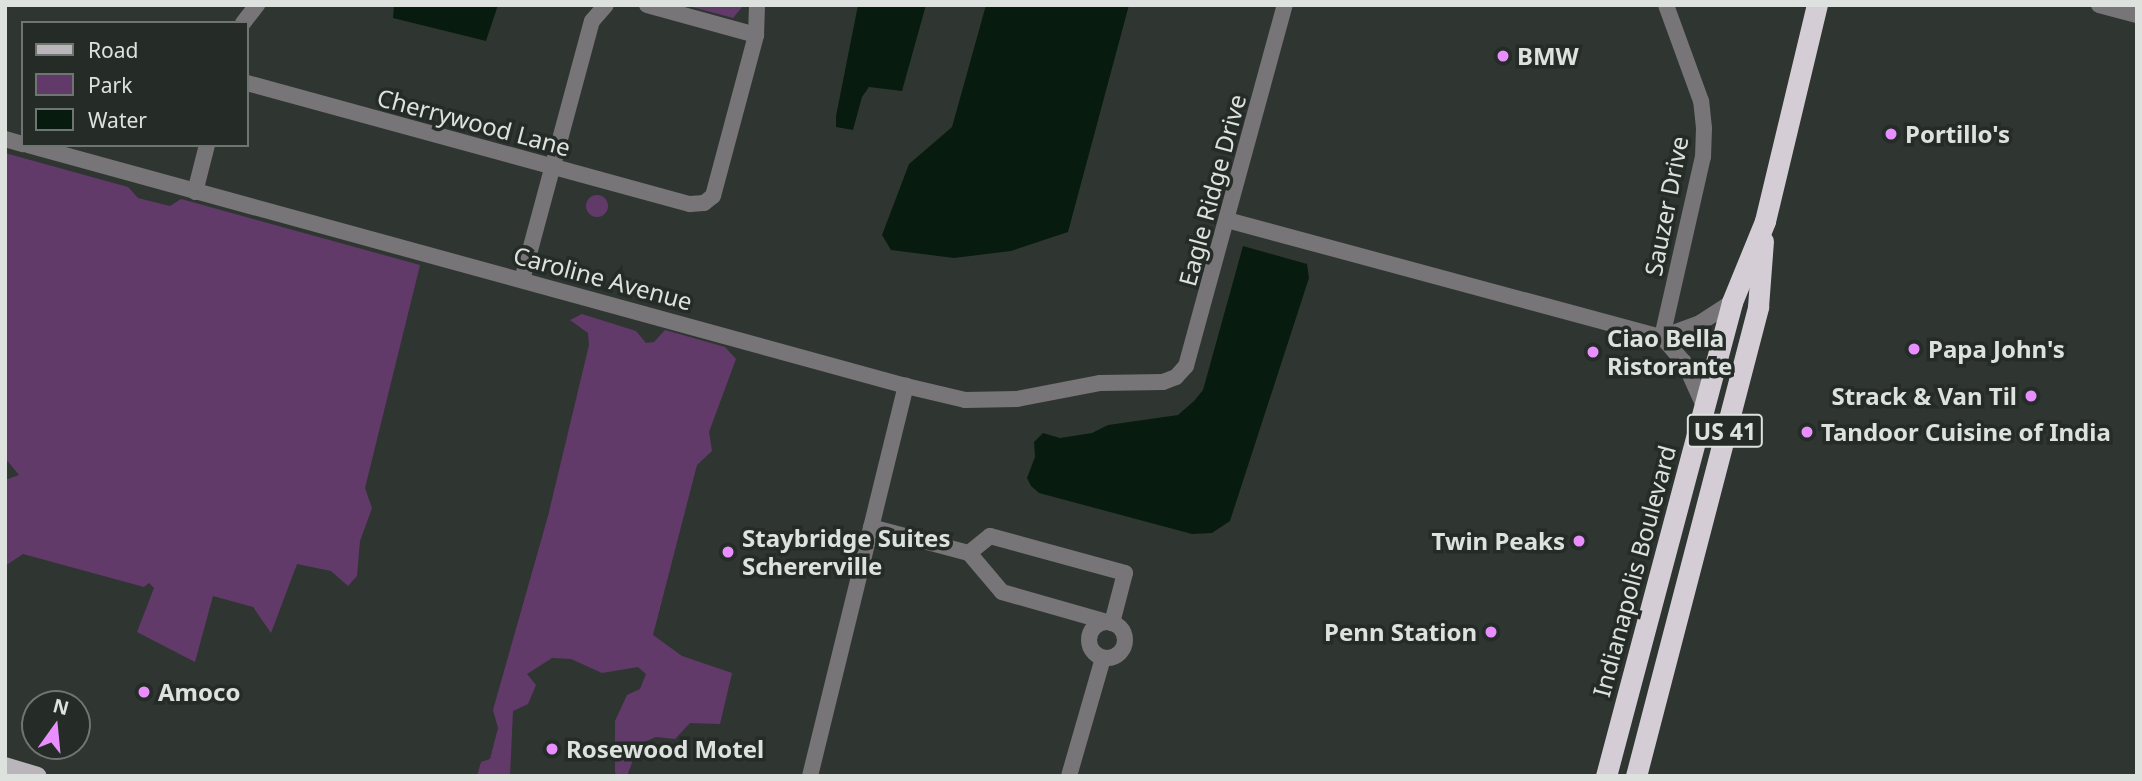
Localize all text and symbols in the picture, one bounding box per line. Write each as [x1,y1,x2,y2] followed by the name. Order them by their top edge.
[21,21,248,147] legend
[88,36,138,64] text: Road
[1517,42,1579,70] place label: BMW
[1495,48,1511,64] marker: BMW
[88,71,132,99] text: Park
[374,82,574,162] street label: Cherrywood Lane
[1173,91,1251,289] street label: Eagle Ridge Drive
[88,106,147,134] text: Water
[1905,120,2010,148] place label: Portillo's
[1883,126,1899,142] marker: Portillo's
[1638,134,1694,278] street label: Sauzer Drive
[510,240,696,316] street label: Caroline Avenue
[1607,324,1732,380] place label: Ciao Bella Ristorante
[1928,335,2065,363] place label: Papa John's
[1906,341,1922,357] marker: Papa John's
[1585,344,1601,360] marker: Ciao Bella Ristorante
[1831,382,2017,410] place label: Strack & Van Til
[2023,388,2039,404] marker: Strack & Van Til
[1686,412,1764,450] road number: US 41
[1821,418,2111,446] place label: Tandoor Cuisine of India
[1799,424,1815,440] marker: Tandoor Cuisine of India
[1587,442,1681,700] street label: Indianapolis Boulevard
[742,524,950,580] place label: Staybridge Suites Schererville
[1432,527,1565,555] place label: Twin Peaks
[1571,533,1587,549] marker: Twin Peaks
[720,544,736,560] marker: Staybridge Suites Schererville
[1324,618,1477,646] place label: Penn Station
[1483,624,1499,640] marker: Penn Station
[158,678,240,706] place label: Amoco
[136,684,152,700] marker: Amoco
[21,690,91,760] north arrow
[50,692,72,721] text: N
[566,735,764,763] place label: Rosewood Motel
[544,741,560,757] marker: Rosewood Motel

